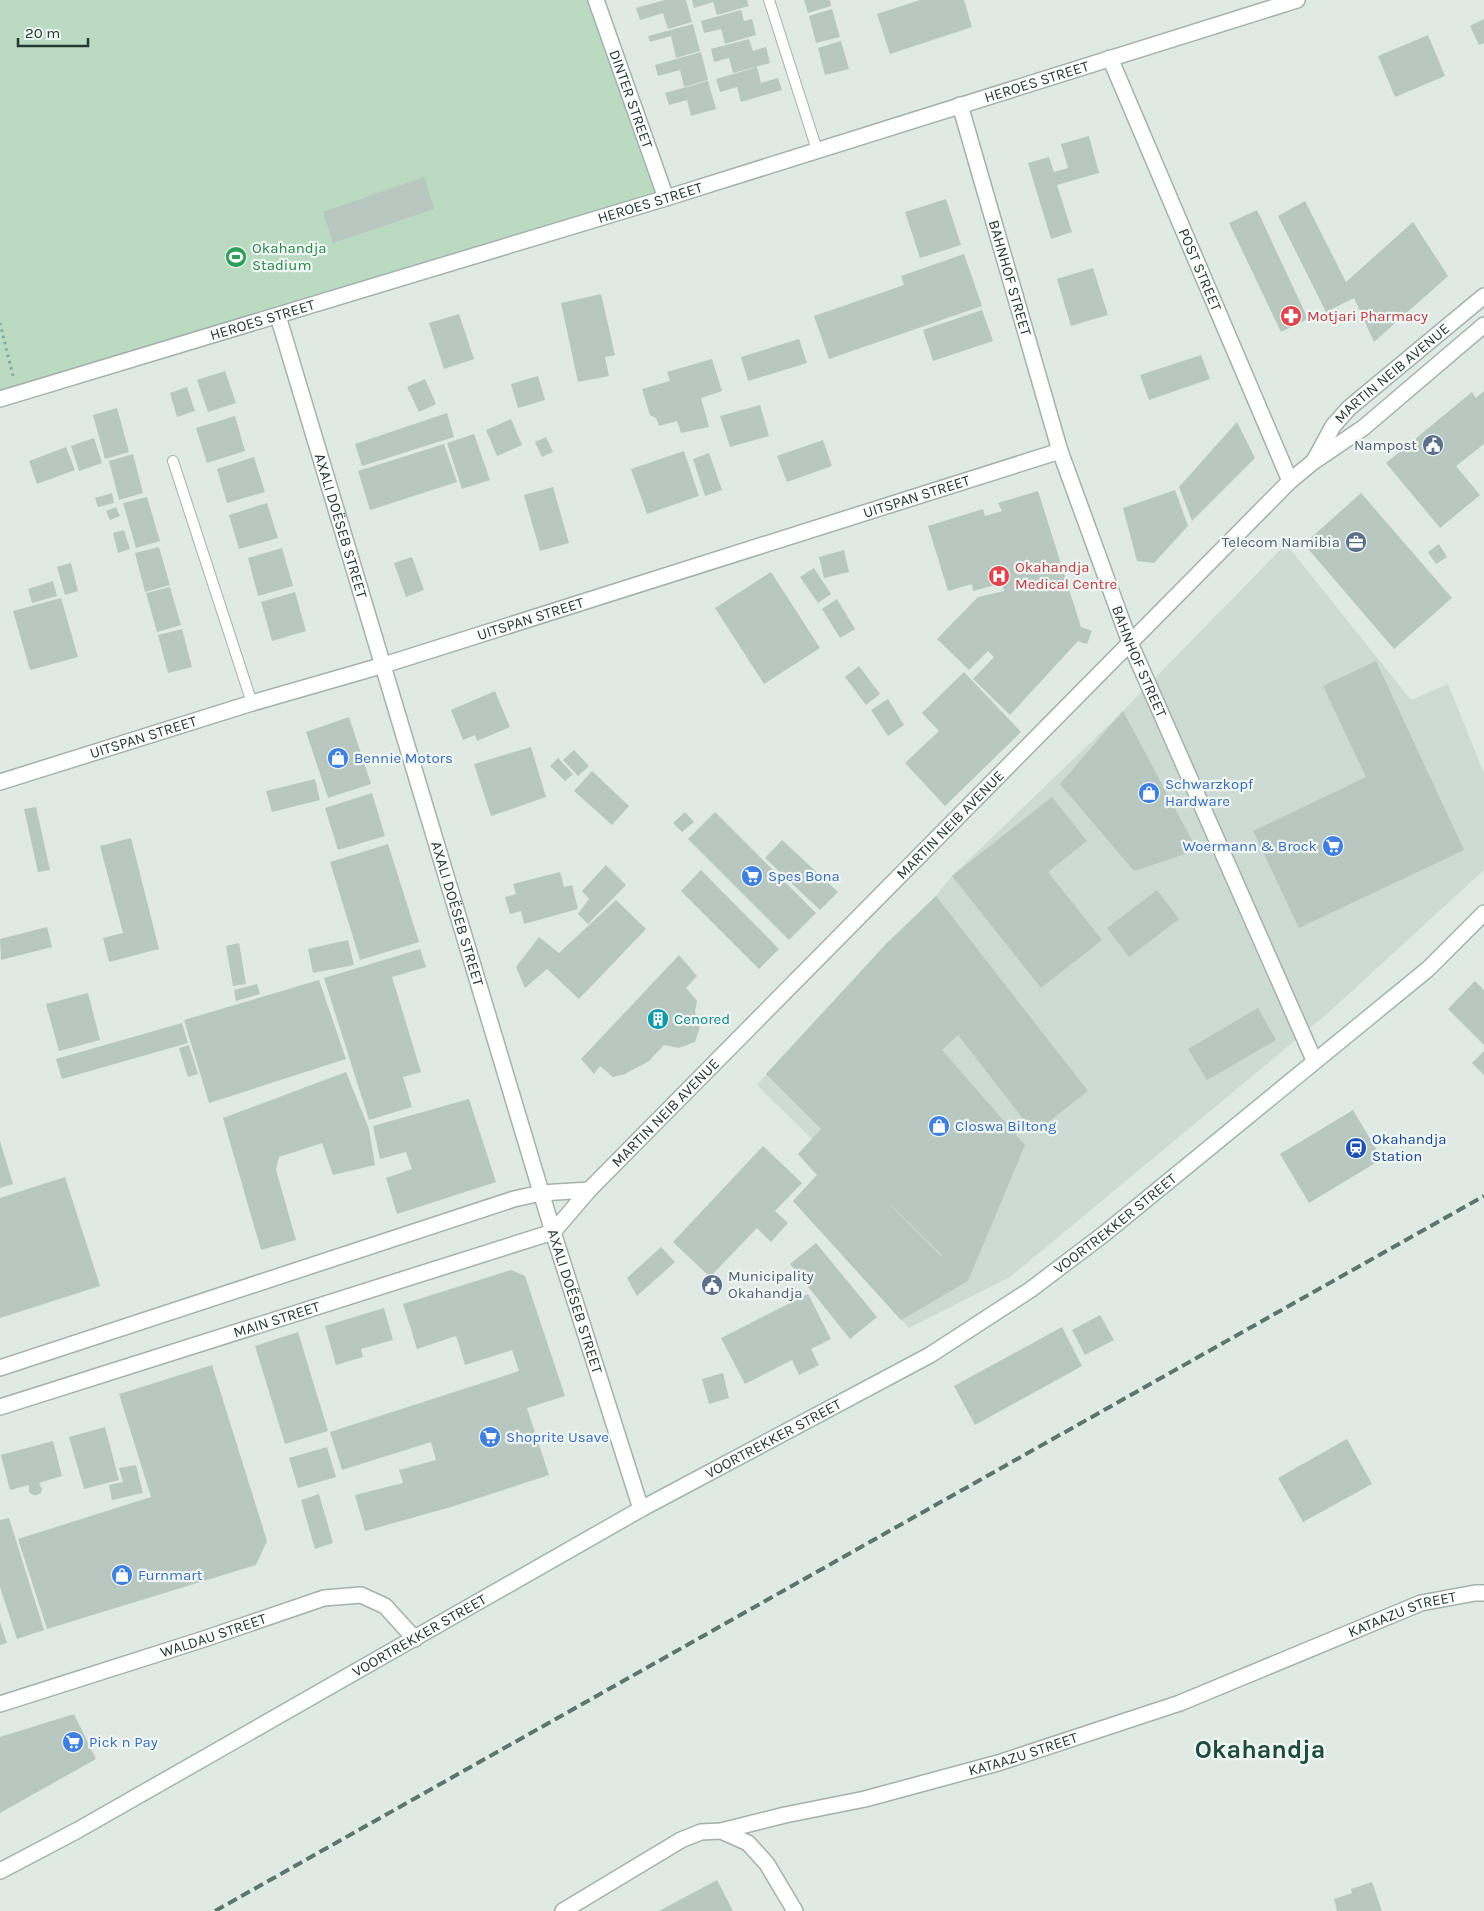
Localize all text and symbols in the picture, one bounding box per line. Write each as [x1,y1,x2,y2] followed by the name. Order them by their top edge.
[18,15,88,47] scale bar
[25,24,60,42] text: 20 m
[605,47,657,151] street label: DINTER STREET
[982,57,1091,107] street label: HEROES STREET
[595,178,705,227] street label: HEROES STREET
[985,218,1035,338] street label: BAHNHOF STREET
[1174,225,1226,314] street label: POST STREET
[252,239,327,274] place label: Okahandja Stadium
[224,245,248,269] sports icon: Okahandja Stadium
[208,295,317,344] street label: HEROES STREET
[1279,304,1303,328] pharmacy icon: Motjari Pharmacy
[1307,307,1428,325] place label: Motjari Pharmacy
[1331,319,1453,427] street label: MARTIN NEIB AVENUE
[1421,433,1445,457] public building icon: Nampost
[1354,436,1417,454] place label: Nampost
[311,451,371,601] street label: AXALI DOËSEB STREET
[861,471,973,522] street label: UITSPAN STREET
[1344,530,1368,554] office icon: Telecom Namibia
[1222,533,1340,551] place label: Telecom Namibia
[1015,558,1117,593] place label: Okahandja Medical Centre
[987,564,1011,588] hospital icon: Okahandja Medical Centre
[475,593,586,644] street label: UITSPAN STREET
[1108,603,1171,721] street label: BAHNHOF STREET
[88,712,199,762] street label: UITSPAN STREET
[326,746,350,770] shop icon: Bennie Motors
[354,749,453,767] place label: Bennie Motors
[893,767,1008,883] street label: MARTIN NEIB AVENUE
[1165,775,1254,810] place label: Schwarzkopf Hardware
[1137,781,1161,805] shop icon: Schwarzkopf Hardware
[1321,834,1345,858] supermarket icon: Woermann & Brock
[1182,837,1317,855] place label: Woermann & Brock
[427,839,488,989] street label: AXALI DOËSEB STREET
[740,864,764,888] supermarket icon: Spes Bona
[768,867,840,885] place label: Spes Bona
[646,1007,670,1031] building icon: Cenored
[674,1010,730,1028] place label: Cenored
[608,1055,723,1171] street label: MARTIN NEIB AVENUE
[927,1114,951,1138] shop icon: Closwa Biltong
[955,1117,1057,1135] place label: Closwa Biltong
[1372,1130,1447,1165] place label: Okahandja Station
[1344,1136,1368,1160] station icon: Okahandja Station
[1050,1169,1181,1278] street label: VOORTREKKER STREET
[544,1227,606,1376] street label: AXALI DOËSEB STREET
[728,1267,814,1302] place label: Municipality Okahandja
[700,1273,724,1297] public building icon: Municipality Okahandja
[231,1297,322,1342] street label: MAIN STREET
[702,1395,845,1482] street label: VOORTREKKER STREET
[478,1425,502,1449] supermarket icon: Shoprite Usave
[506,1428,609,1446] place label: Shoprite Usave
[110,1563,134,1587] shop icon: Furnmart
[138,1566,203,1584] place label: Furnmart
[1345,1588,1458,1641] street label: KATAAZU STREET
[349,1590,490,1681] street label: VOORTREKKER STREET
[158,1609,269,1661] street label: WALDAU STREET
[966,1728,1080,1780] street label: KATAAZU STREET
[61,1730,85,1754] supermarket icon: Pick n Pay
[89,1733,158,1751] place label: Pick n Pay
[1195,1735,1325,1764] district label: Okahandja

